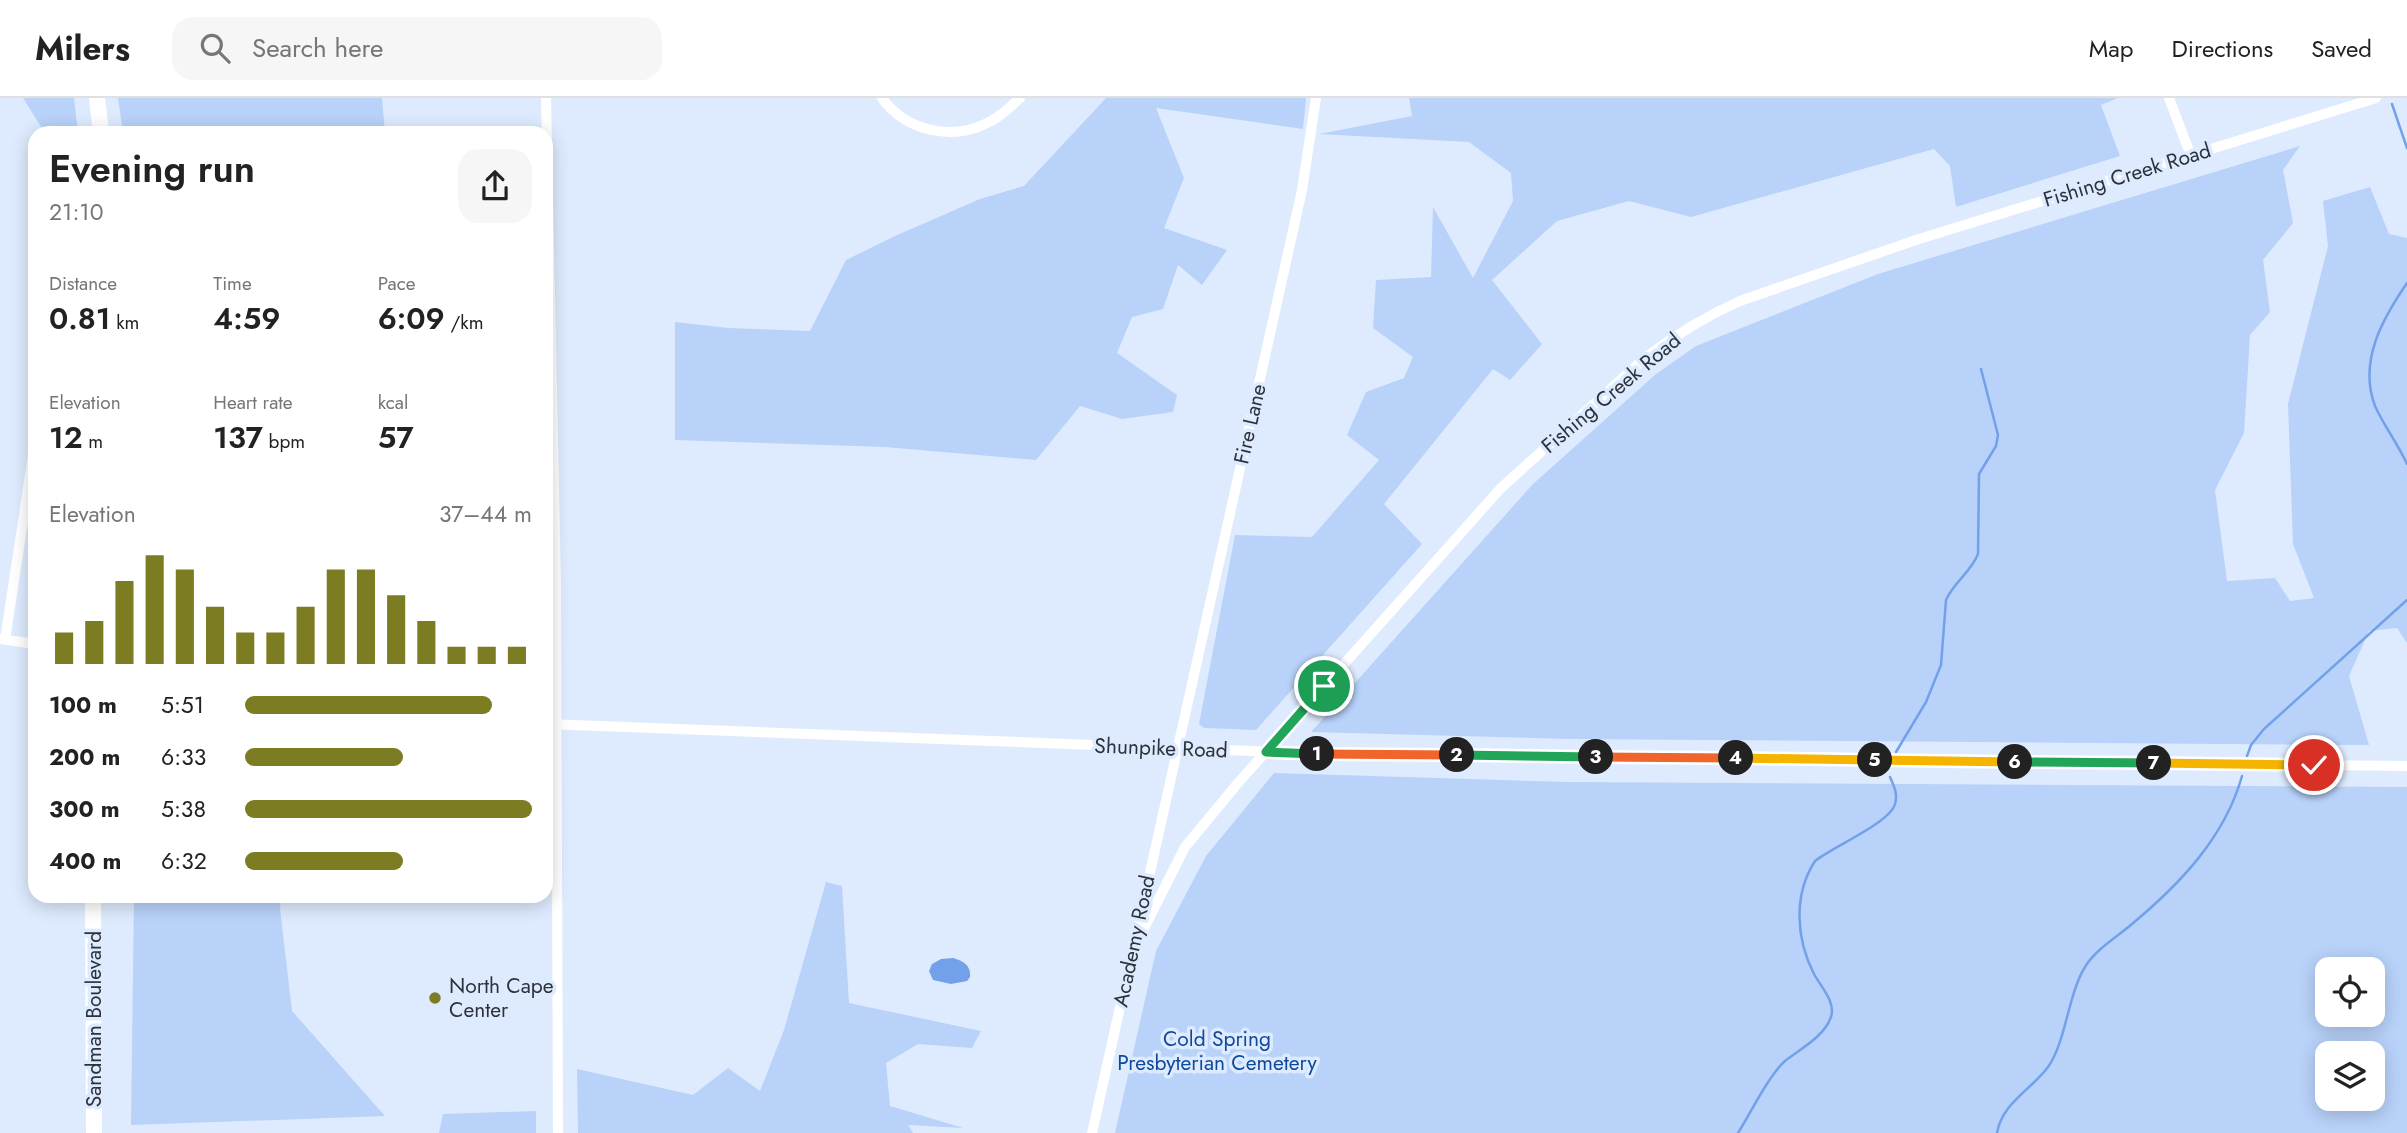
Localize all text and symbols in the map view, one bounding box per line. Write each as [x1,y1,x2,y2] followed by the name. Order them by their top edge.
[172,17,662,80] search box
[35,25,130,72] text: Milers
[196,29,234,67] icon: search
[252,29,383,67] text: Search here
[2089,31,2134,66] text: Map
[2172,31,2273,66] text: Directions
[2311,31,2372,66] text: Saved
[2039,135,2215,215] street label: Fishing Creek Road
[49,141,255,196] text: Evening run
[458,149,532,223] button: share
[49,195,104,229] text: 21:10
[49,270,117,297] text: Distance
[213,270,252,297] text: Time
[378,270,416,297] text: Pace
[49,297,111,340] text: 0.81
[213,297,280,340] text: 4:59
[378,297,445,340] text: 6:09
[111,309,139,336] text: km
[445,309,483,336] text: /km
[1535,326,1687,460] street label: Fishing Creek Road
[1226,381,1274,467] street label: Fire Lane
[49,389,121,416] text: Elevation
[213,389,293,416] text: Heart rate
[378,389,408,416] text: kcal
[49,416,83,459] text: 12
[213,416,263,459] text: 137
[378,416,414,459] text: 57
[83,428,103,455] text: m
[263,428,305,455] text: bpm
[49,497,136,531] text: Elevation
[439,497,532,531] text: 37–44 m
[1294,656,1354,716] pin
[1305,667,1343,705] icon: arrive
[49,688,117,722] text: 100 m
[161,688,204,722] text: 5:51
[1094,731,1228,765] street label: Shunpike Road
[2284,735,2344,795] pin
[1300,736,1334,772] pin: 1
[1440,738,1474,772] pin: 2
[49,740,120,774] text: 200 m
[161,740,206,774] text: 6:33
[1312,740,1321,767] text: 1
[1578,740,1614,774] pin: 3
[1718,740,1754,776] pin: 4
[1450,741,1463,768] text: 2
[1857,742,1892,778] pin: 5
[1590,743,1601,770] text: 3
[1729,744,1742,771] text: 4
[1997,744,2032,780] pin: 6
[1868,746,1881,773] text: 5
[2136,746,2172,780] pin: 7
[2295,746,2333,784] icon: check
[2008,748,2021,775] text: 6
[2148,749,2159,776] text: 7
[49,792,120,826] text: 300 m
[161,792,206,826] text: 5:38
[49,844,121,878] text: 400 m
[161,844,207,878] text: 6:32
[1105,872,1163,1010] street label: Academy Road
[79,931,109,1107] street label: Sandman Boulevard
[2315,957,2385,1111] map controls
[2315,957,2385,1027] button: locate
[449,971,554,1025] place label: North Cape Center
[427,990,443,1006] marker: North Cape Center
[1117,1024,1317,1078] park label: Cold Spring Presbyterian Cemetery
[2315,1041,2385,1111] button: layers

